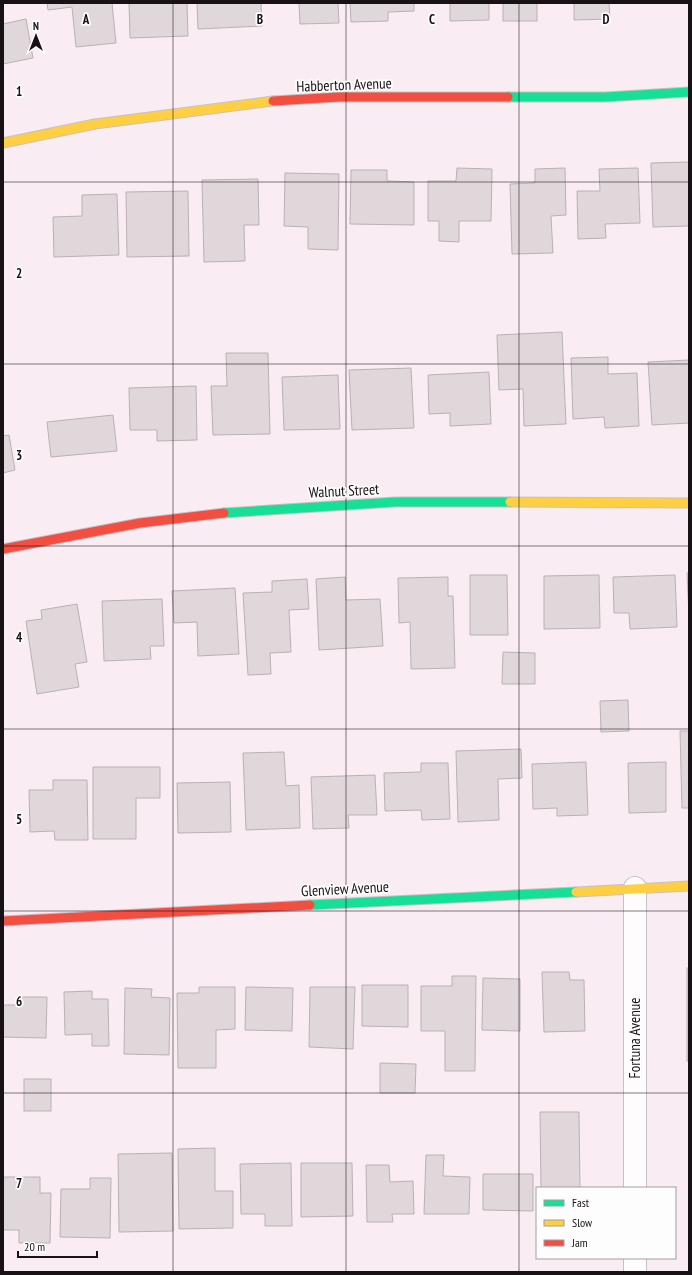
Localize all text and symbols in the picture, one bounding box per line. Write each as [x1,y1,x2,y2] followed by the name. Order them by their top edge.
[82,11,90,28] text: A
[257,11,263,28] text: B
[429,11,435,28] text: C
[603,11,610,28] text: D
[16,16,56,56] north arrow
[33,19,39,33] text: N
[296,73,392,96] street label: Habberton Avenue
[16,83,22,100] text: 1
[16,265,22,282] text: 2
[16,447,22,464] text: 3
[308,479,380,502] street label: Walnut Street
[16,629,23,646] text: 4
[16,811,22,828] text: 5
[300,877,389,900] street label: Glenview Avenue
[16,993,22,1010] text: 6
[625,997,644,1079] street label: Fortuna Avenue
[16,1175,22,1192] text: 7
[536,1187,676,1259] legend
[572,1195,590,1210] text: Fast
[572,1215,593,1230] text: Slow
[18,1233,97,1259] scale bar
[571,1235,588,1250] text: Jam
[24,1239,45,1254] text: 20 m

